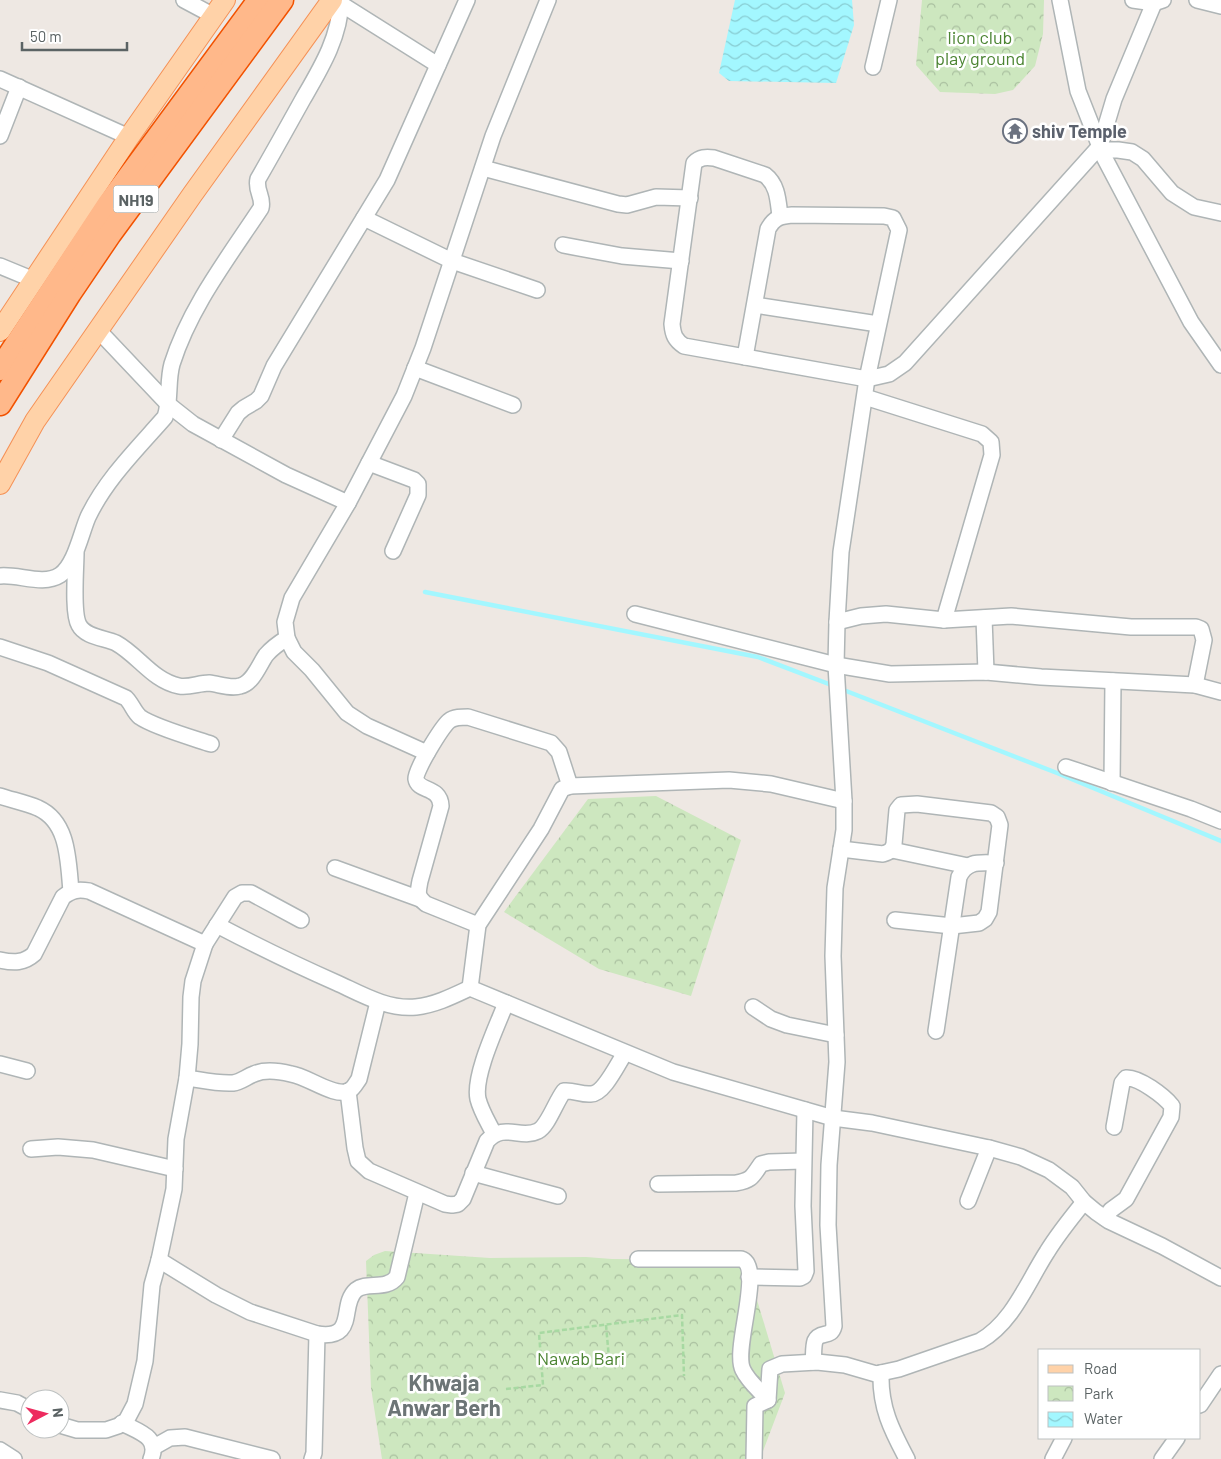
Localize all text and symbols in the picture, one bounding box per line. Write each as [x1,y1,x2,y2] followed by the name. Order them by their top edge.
[22,20,128,52] scale bar
[935,26,1025,69] park label: lion club play ground
[30,27,62,45] text: 50 m
[1002,118,1028,144] temple icon: shiv Temple
[1032,120,1127,142] place label: shiv Temple
[114,185,158,212] road number: NH19
[537,1347,625,1369] park label: Nawab Bari
[1038,1349,1201,1439] legend
[1084,1359,1117,1377] text: Road
[387,1369,501,1420] district label: Khwaja Anwar Berh
[1084,1384,1114,1402] text: Park
[20,1389,70,1439] north arrow
[49,1407,67,1418] text: N
[1084,1409,1123,1427] text: Water

